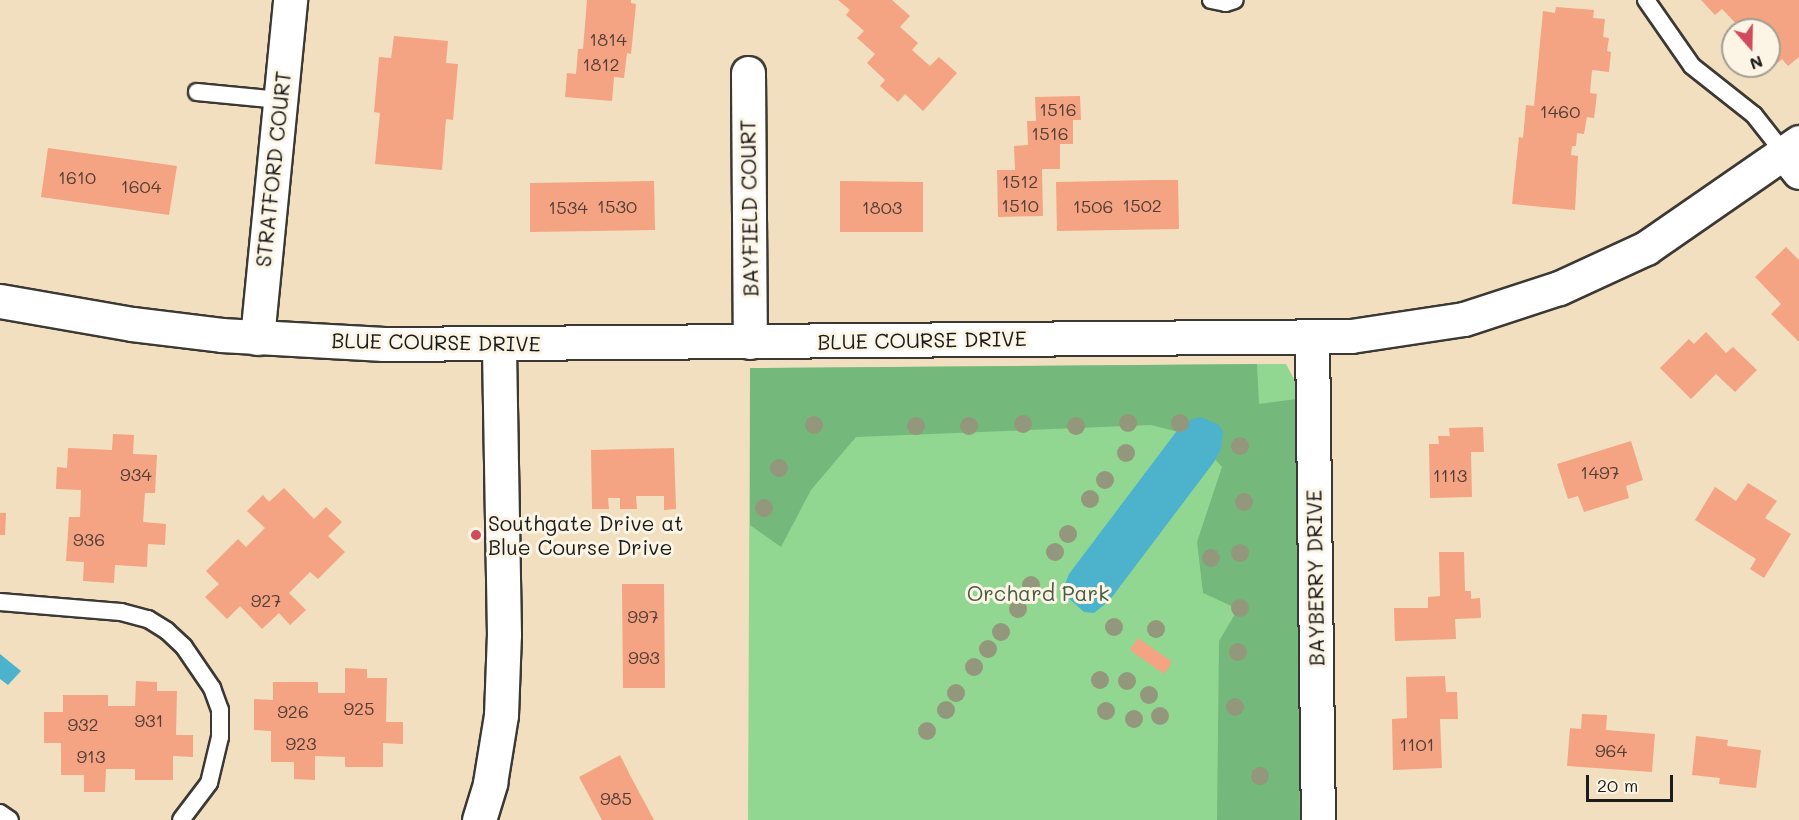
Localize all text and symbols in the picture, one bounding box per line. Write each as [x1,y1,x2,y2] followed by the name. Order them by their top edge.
[1721,18,1781,78] north arrow
[589,28,627,50] house number: 1814
[1747,52,1766,75] text: N
[582,53,620,75] house number: 1812
[250,70,296,268] street label: STRATFORD COURT
[1039,98,1077,120] house number: 1516
[1540,100,1580,122] house number: 1460
[735,119,763,297] street label: BAYFIELD COURT
[1031,122,1069,144] house number: 1516
[58,166,96,188] house number: 1610
[1002,170,1038,192] house number: 1512
[121,175,161,197] house number: 1604
[1001,194,1039,216] house number: 1510
[1122,194,1162,216] house number: 1502
[597,195,637,217] house number: 1530
[1073,195,1113,217] house number: 1506
[548,196,588,218] house number: 1534
[862,196,902,218] house number: 1803
[817,326,1027,354] street label: BLUE COURSE DRIVE
[331,328,541,356] street label: BLUE COURSE DRIVE
[1580,461,1620,483] house number: 1497
[120,463,152,485] house number: 934
[1433,464,1467,486] house number: 1113
[1301,490,1329,666] street label: BAYBERRY DRIVE
[488,510,684,560] place label: Southgate Drive at Blue Course Drive
[73,528,105,550] house number: 936
[469,528,483,542] marker: Southgate Drive at Blue Course Drive
[967,580,1109,606] park label: Orchard Park
[251,589,281,611] house number: 927
[627,605,659,627] house number: 997
[628,646,660,668] house number: 993
[343,697,375,719] house number: 925
[277,700,309,722] house number: 926
[134,709,164,731] house number: 931
[67,713,99,735] house number: 932
[285,732,317,754] house number: 923
[1399,733,1435,755] house number: 1101
[1595,739,1627,761] house number: 964
[76,745,106,767] house number: 913
[1589,763,1676,801] scale bar
[1597,773,1638,797] text: 20 m
[600,787,632,809] house number: 985

